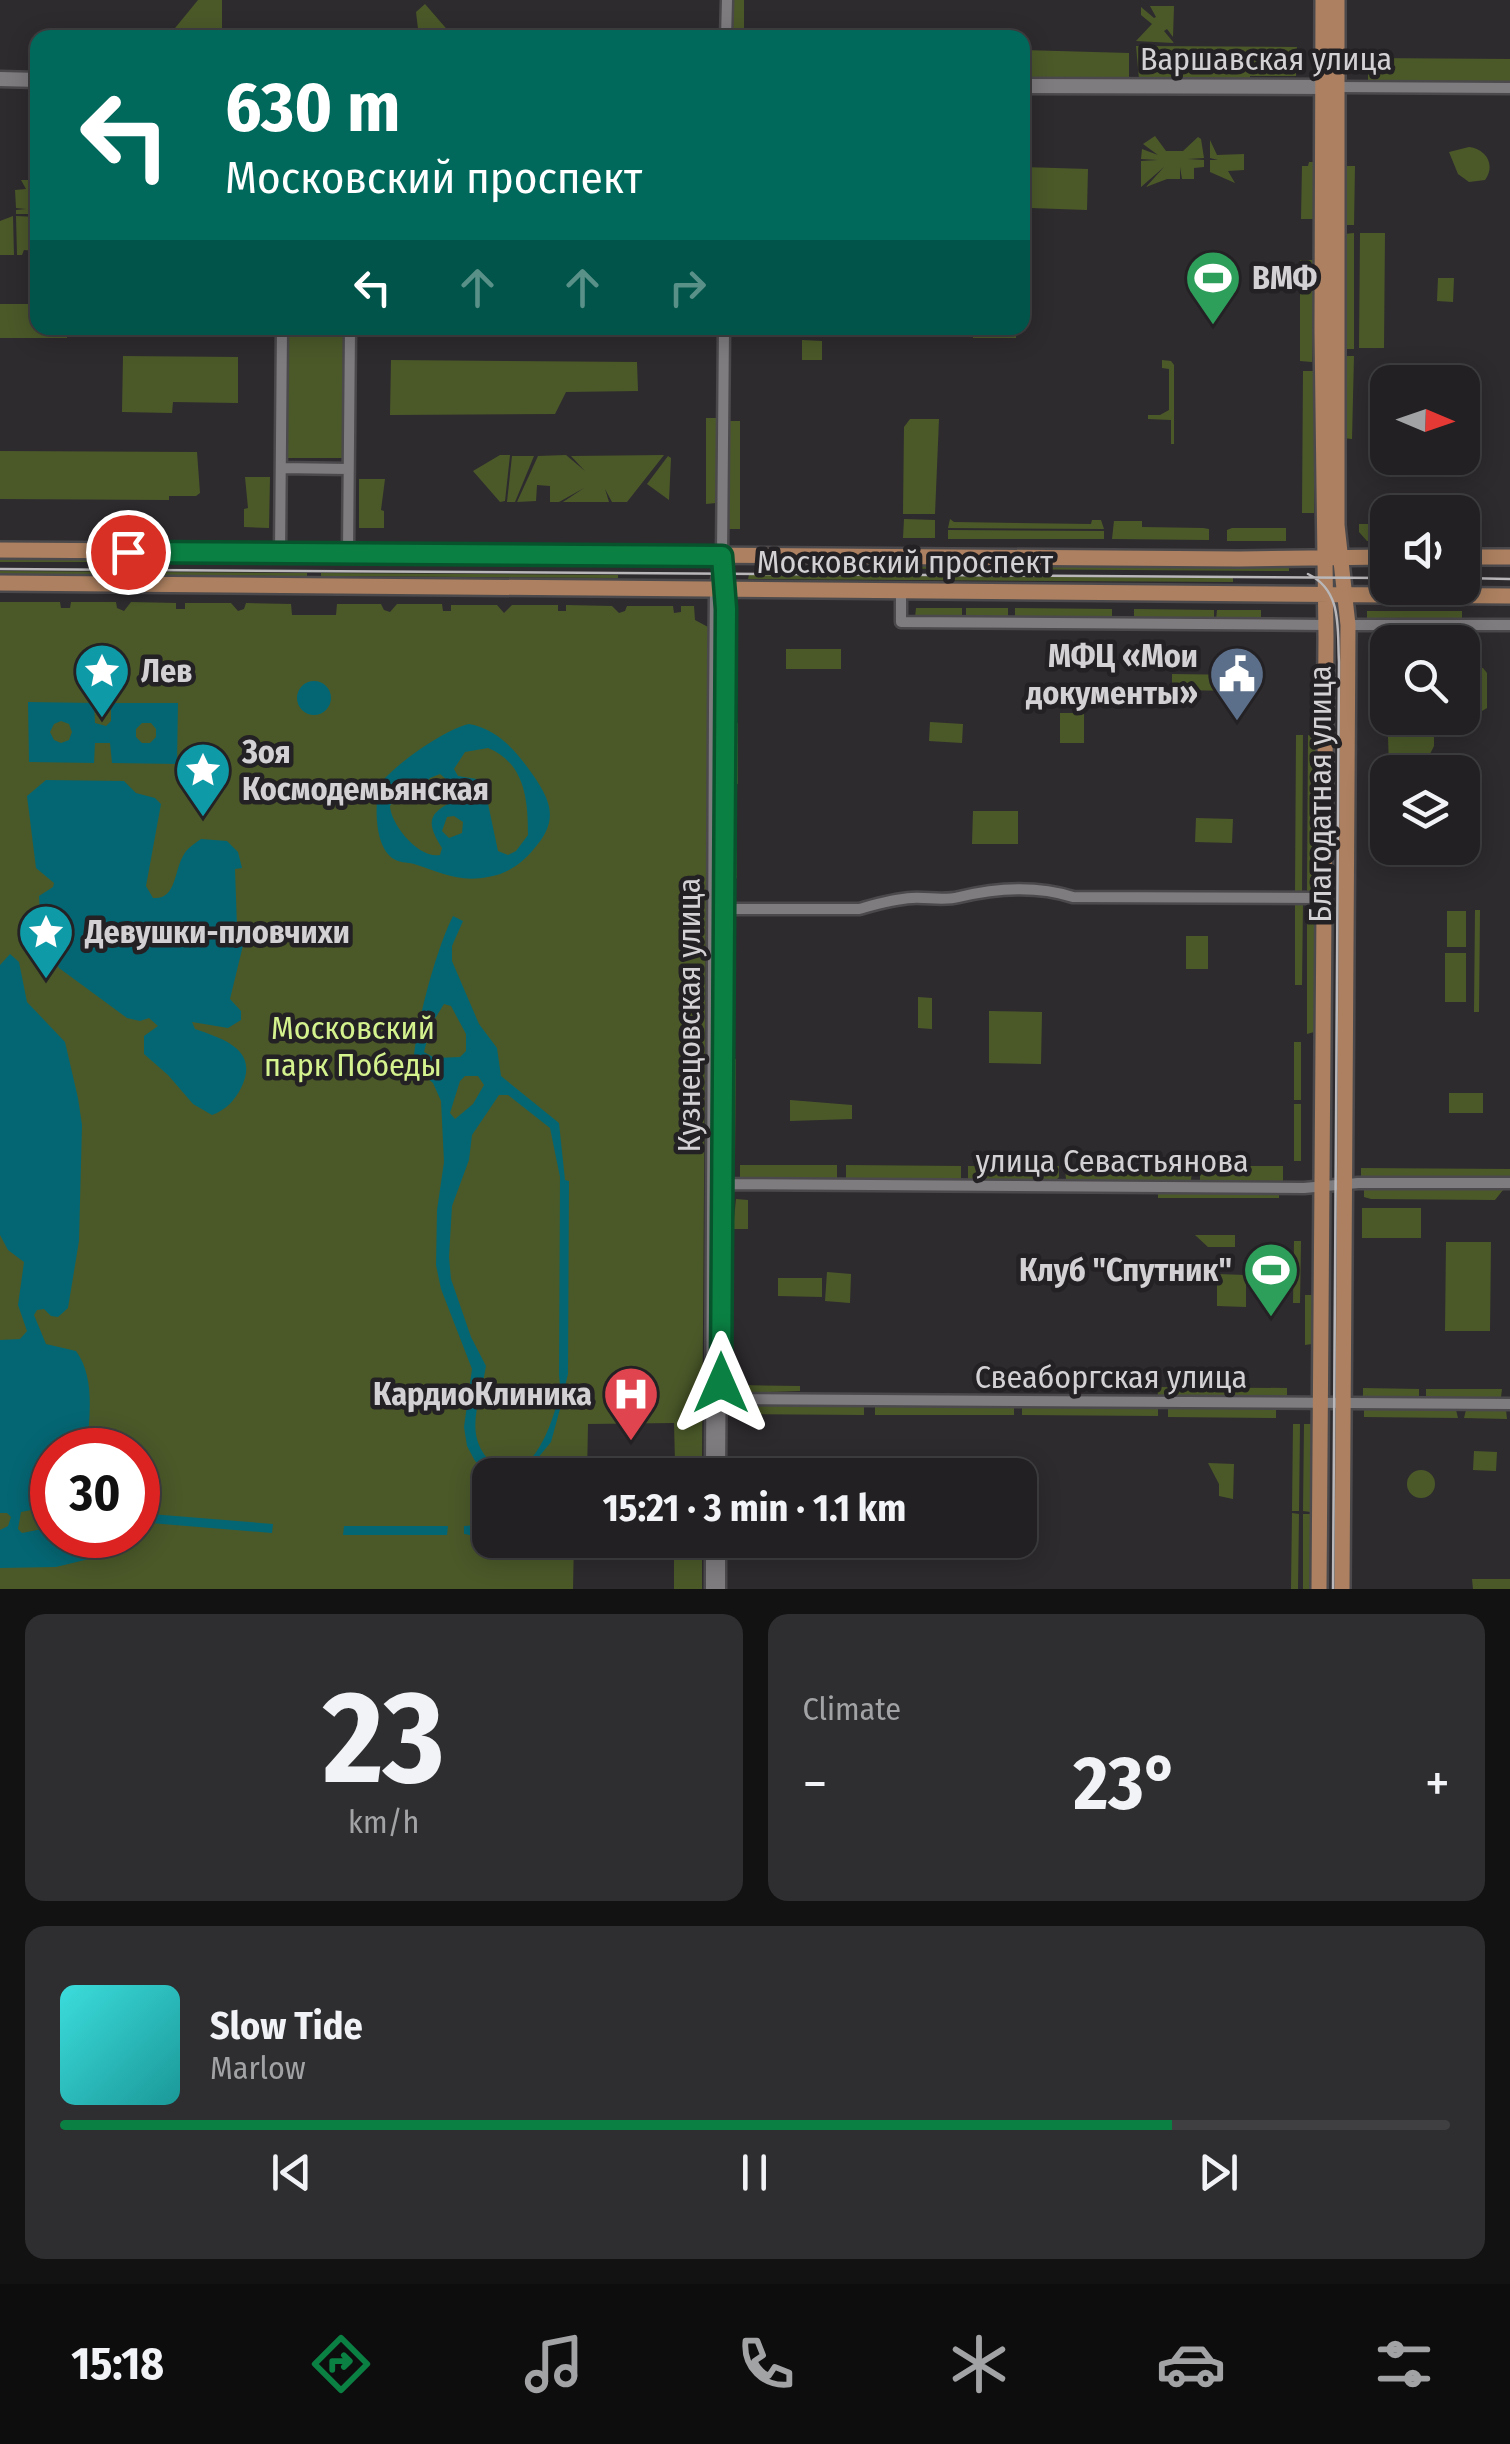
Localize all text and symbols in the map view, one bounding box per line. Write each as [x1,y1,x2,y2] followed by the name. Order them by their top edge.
[1140,40,1392,78] street label: Варшавская улица
[225,66,400,150] text: 630 m
[60,70,190,200] icon: left
[225,151,642,205] text: Московский проспект
[1183,248,1243,327] sports icon: ВМФ
[1252,259,1318,297] place label: ВМФ
[345,260,400,315] icon: left
[450,260,505,315] icon: ahead
[555,260,610,315] icon: ahead
[660,260,715,315] icon: right
[1370,365,1480,475] north arrow
[1370,365,1480,865] map controls
[1370,495,1480,605] button: sound
[86,510,171,595] pin
[101,525,156,580] icon: arrive
[757,543,1053,581] street label: Московский проспект
[1370,625,1480,735] button: search
[1025,637,1198,712] place label: МФЦ «Мои документы»
[72,641,132,720] place icon: Лев
[1207,644,1267,723] public building icon: МФЦ «Мои документы»
[141,652,192,690] place label: Лев
[1301,665,1339,923] street label: Благодатная улица
[241,733,489,808] place label: Зоя Космодемьянская
[173,740,233,819] place icon: Зоя Космодемьянская
[1370,755,1480,865] button: layers
[670,878,708,1152] street label: Кузнецовская улица
[16,902,76,981] place icon: Девушки-пловчихи
[84,913,350,951] place label: Девушки-пловчихи
[264,1009,442,1084] park label: Московский парк Победы
[975,1142,1249,1180] street label: улица Севастьянова
[1241,1240,1301,1319] sports icon: Клуб "Спутник"
[1019,1251,1232,1289] place label: Клуб "Спутник"
[669,1331,773,1435] position arrow
[975,1358,1247,1396] street label: Свеаборгская улица
[601,1364,661,1443] hospital icon: КардиоКлиника
[373,1375,592,1413] place label: КардиоКлиника
[30,1428,160,1558] speed limit sign: 30
[603,1485,906,1531] text: 15:21 · 3 min · 1.1 km
[323,1660,445,1816] text: 23
[803,1690,901,1728] text: Climate
[1073,1739,1179,1829] text: 23°
[803,1751,827,1817] text: −
[1425,1751,1450,1817] text: +
[348,1803,419,1841] text: km/h
[210,2003,363,2049] text: Slow Tide
[210,2049,306,2087] text: Marlow
[264,2145,319,2200] icon: previous
[727,2145,782,2200] icon: pause
[1191,2145,1246,2200] icon: next
[306,2329,376,2399] icon: directions
[519,2329,589,2399] icon: music
[731,2329,801,2399] icon: phone
[944,2329,1014,2399] icon: climate
[1156,2329,1226,2399] icon: car
[1369,2329,1439,2399] icon: filters
[71,2337,164,2391] text: 15:18

